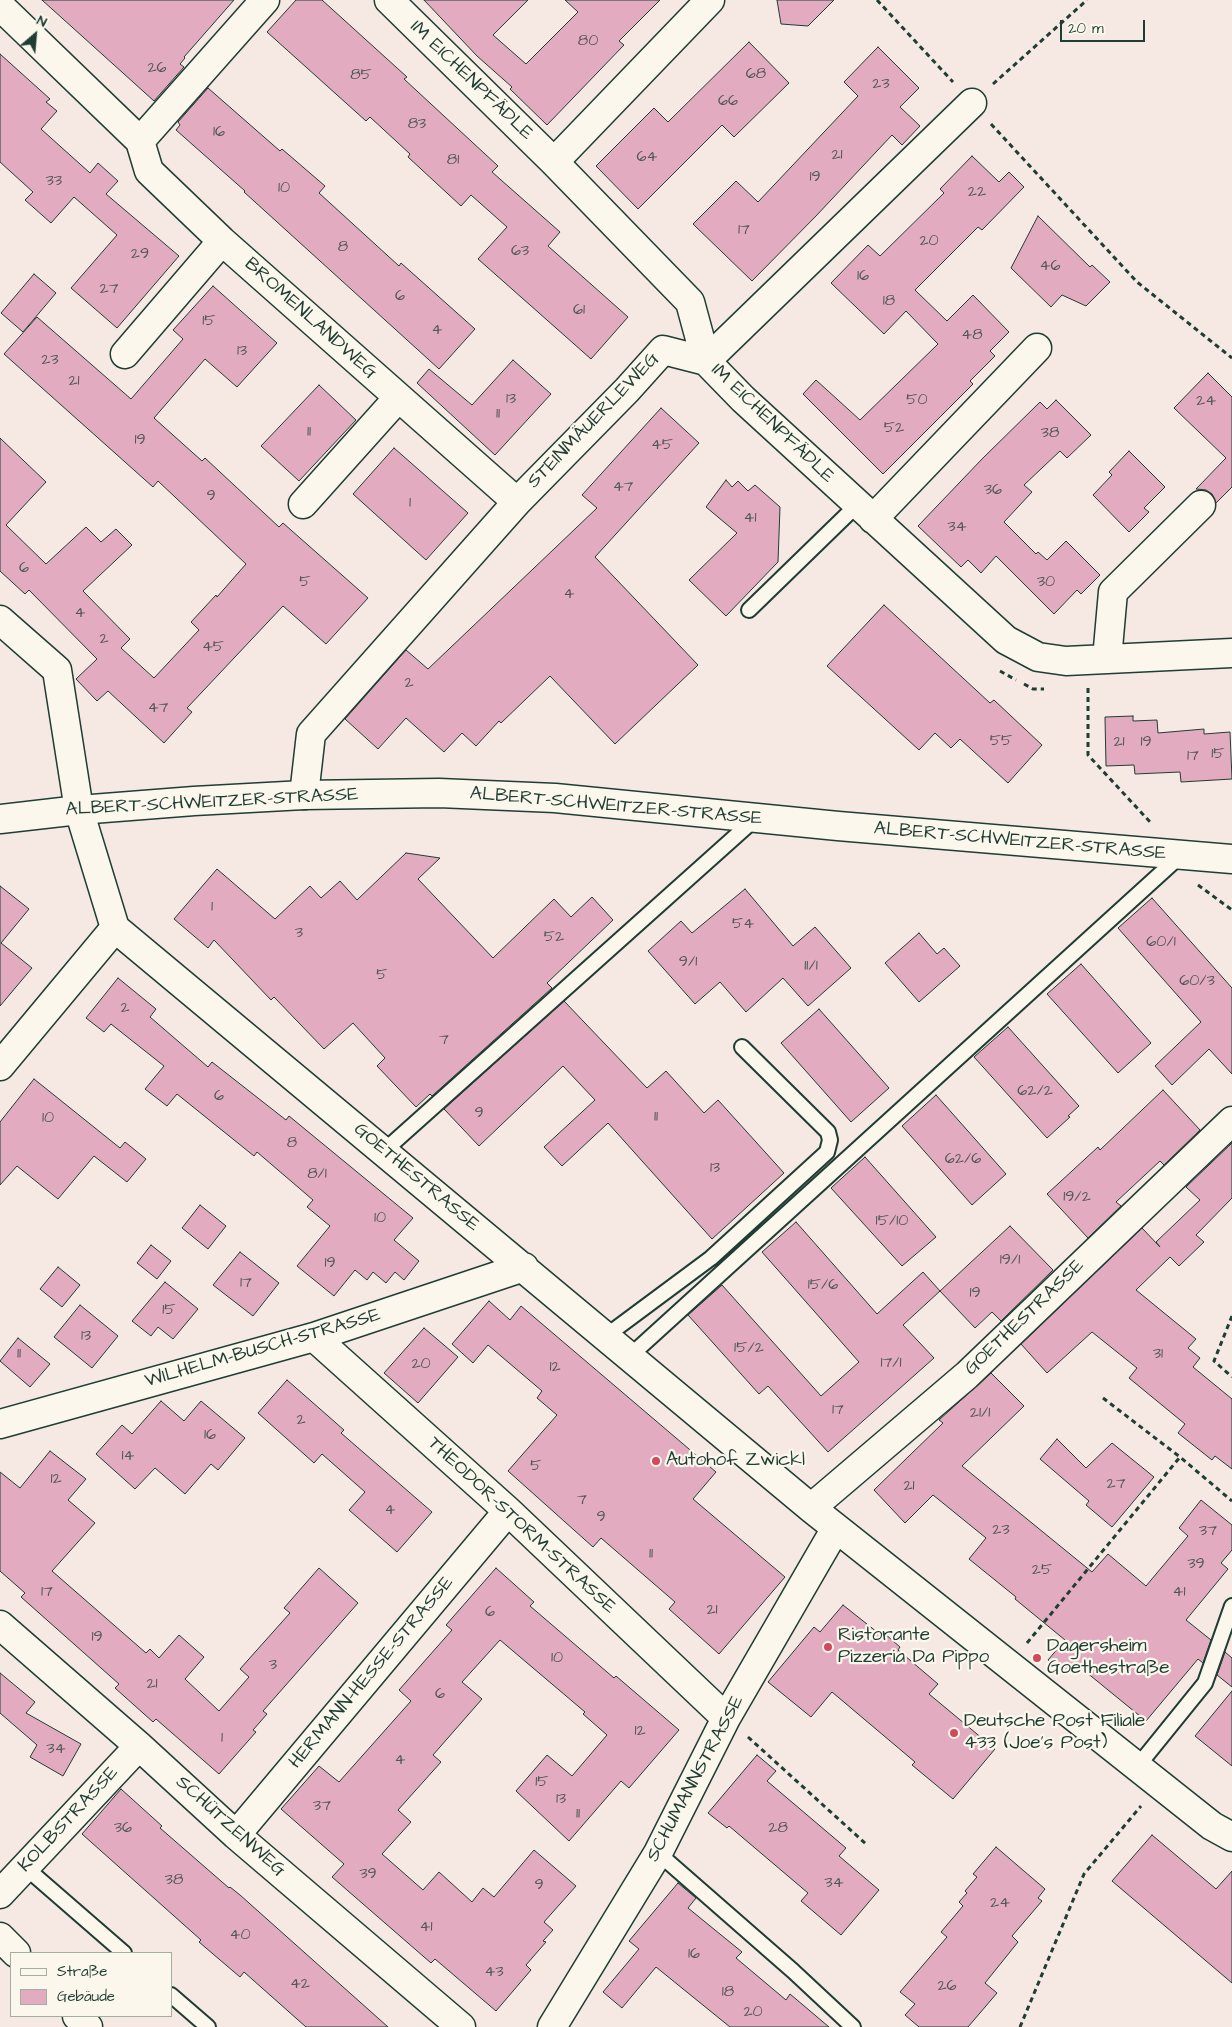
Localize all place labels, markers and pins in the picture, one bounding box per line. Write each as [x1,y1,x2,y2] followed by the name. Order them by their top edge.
[666,1450,805,1472] place label: Autohof Zwickl
[650,1455,662,1467] marker: Autohof Zwickl
[838,1625,989,1669] place label: Ristorante Pizzeria Da Pippo
[1047,1636,1170,1680] place label: Dagersheim Goethestraße
[822,1641,834,1653] marker: Ristorante Pizzeria Da Pippo
[1031,1652,1043,1664] marker: Dagersheim Goethestraße
[964,1711,1145,1755] place label: Deutsche Post Filiale 433 (Joe's Post)
[948,1727,960,1739] marker: Deutsche Post Filiale 433 (Joe's Post)

